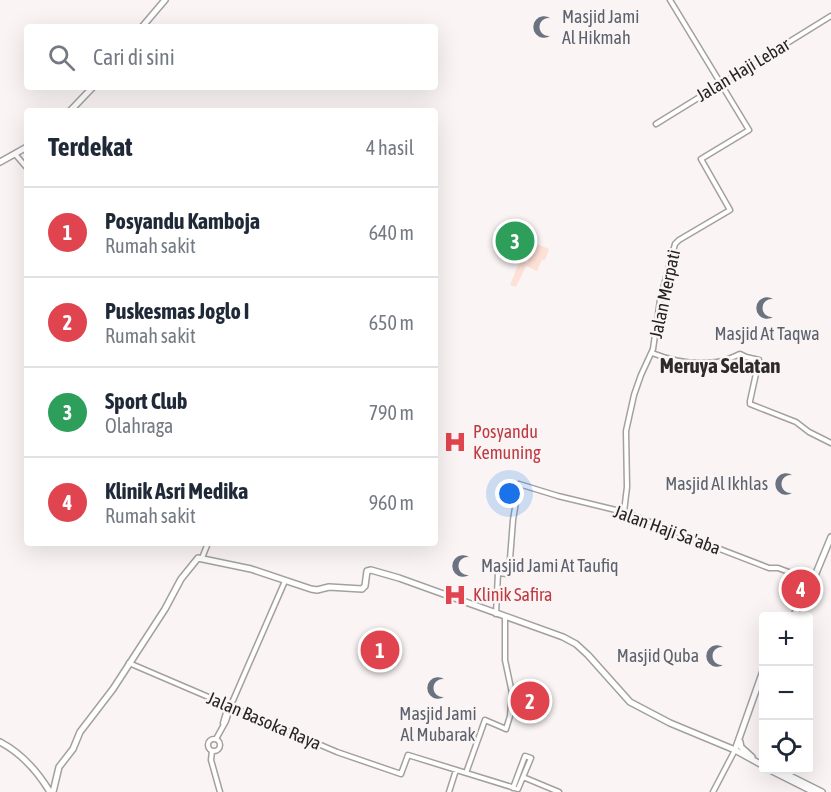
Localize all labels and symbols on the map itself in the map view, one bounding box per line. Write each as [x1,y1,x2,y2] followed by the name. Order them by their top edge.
[562,6,639,48] place label: Masjid Jami Al Hikmah
[531,14,557,40] mosque icon: Masjid Jami Al Hikmah
[692,33,794,106] street label: Jalan Haji Lebar
[496,218,534,264] pin: 3
[645,248,684,340] street label: Jalan Merpati
[754,295,780,321] mosque icon: Masjid At Taqwa
[714,323,820,344] place label: Masjid At Taqwa
[660,353,780,377] district label: Meruya Selatan
[473,421,541,463] place label: Posyandu Kemuning
[442,429,468,455] hospital icon: Posyandu Kemuning
[773,471,799,497] mosque icon: Masjid Al Ikhlas
[665,473,768,494] place label: Masjid Al Ikhlas
[495,479,524,508] your location
[611,500,723,559] street label: Jalan Haji Sa'aba
[450,553,476,579] mosque icon: Masjid Jami At Taufiq
[481,555,619,576] place label: Masjid Jami At Taufiq
[782,566,820,612] pin: 4
[442,582,468,608] hospital icon: Klinik Safira
[473,584,552,605] place label: Klinik Safira
[360,628,400,672] pin: 1
[704,643,730,669] mosque icon: Masjid Quba
[617,645,699,666] place label: Masjid Quba
[425,675,451,701] mosque icon: Masjid Jami Al Mubarak
[510,678,550,724] pin: 2
[204,687,324,754] street label: Jalan Basoka Raya
[399,703,477,745] place label: Masjid Jami Al Mubarak

